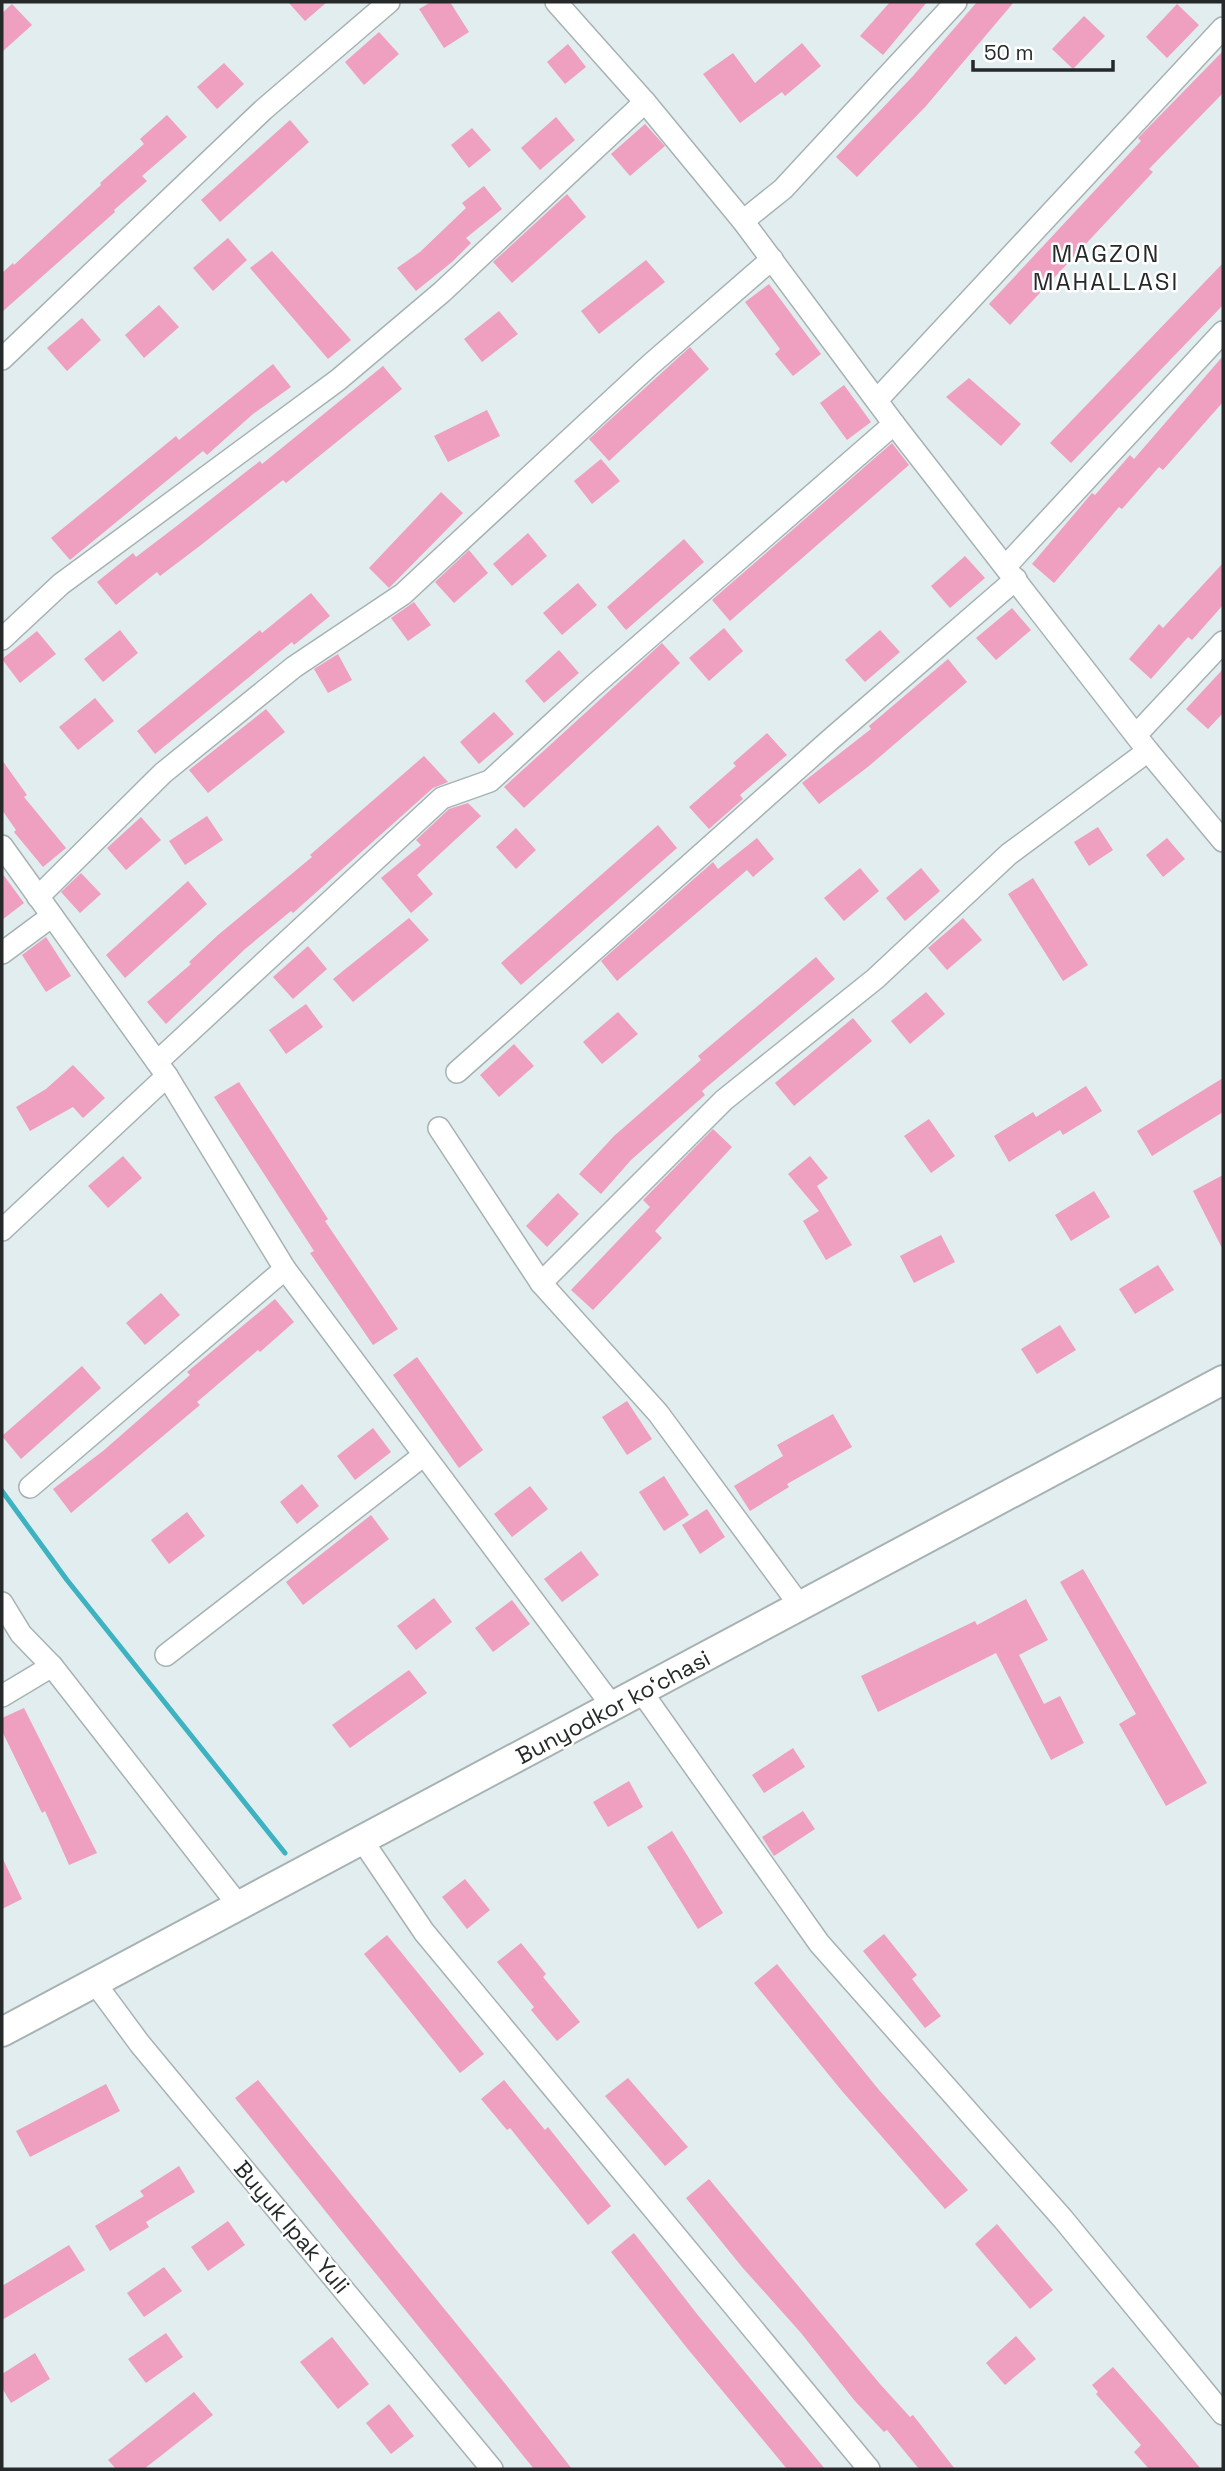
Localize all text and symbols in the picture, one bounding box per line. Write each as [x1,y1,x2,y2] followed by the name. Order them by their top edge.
[973,28,1113,72] scale bar
[984,39,1034,66] text: 50 m
[1033,238,1179,297] district label: MAGZON MAHALLASI
[511,1643,715,1771] street label: Bunyodkor koʻchasi
[227,2154,357,2300] street label: Buyuk Ipak Yuli

